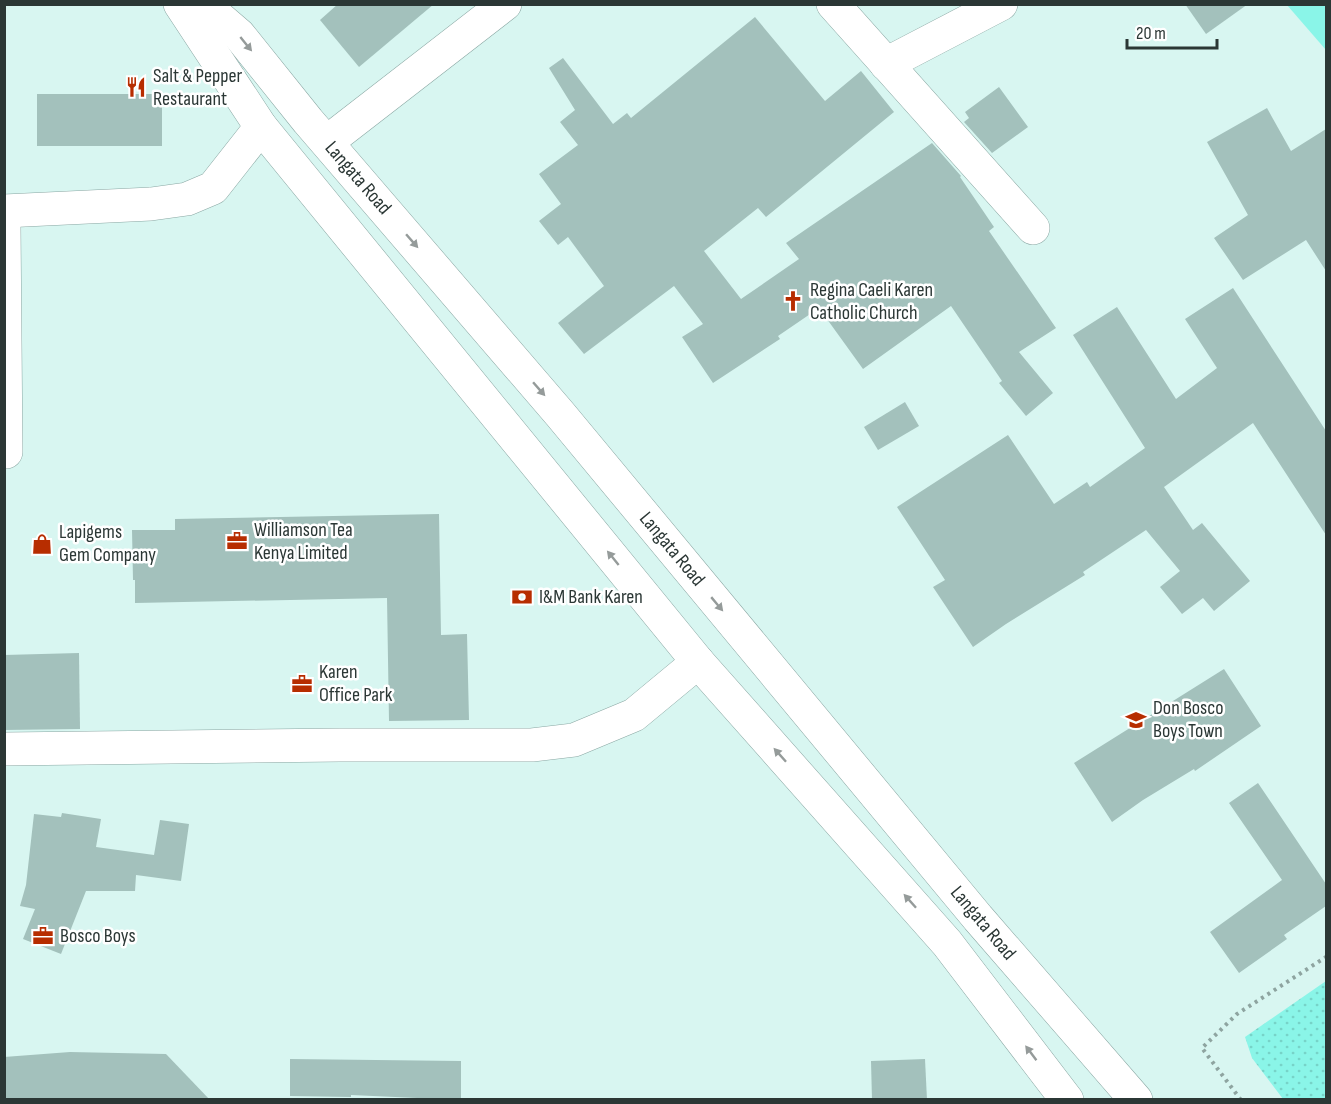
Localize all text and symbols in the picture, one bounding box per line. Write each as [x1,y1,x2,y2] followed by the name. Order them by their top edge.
[1127,12,1217,50] scale bar
[1136,23,1166,44] text: 20 m
[239,36,252,51] one-way arrow
[153,64,243,111] place label: Salt & Pepper Restaurant
[124,75,148,99] restaurant icon: Salt & Pepper Restaurant
[320,136,396,220] street label: Langata Road
[405,233,418,248] one-way arrow
[810,278,933,325] place label: Regina Caeli Karen Catholic Church
[781,289,805,313] church icon: Regina Caeli Karen Catholic Church
[532,381,545,396] one-way arrow
[634,507,710,591] street label: Langata Road
[254,518,353,565] place label: Williamson Tea Kenya Limited
[59,520,156,567] place label: Lapigems Gem Company
[225,529,249,553] office icon: Williamson Tea Kenya Limited
[30,532,54,556] shop icon: Lapigems Gem Company
[607,551,620,566] one-way arrow
[510,585,534,609] bank icon: I&M Bank Karen
[539,585,643,609] place label: I&M Bank Karen
[710,596,723,611] one-way arrow
[319,660,393,707] place label: Karen Office Park
[290,672,314,696] office icon: Karen Office Park
[1153,696,1223,743] place label: Don Bosco Boys Town
[1124,708,1148,732] school or university icon: Don Bosco Boys Town
[774,748,787,763] one-way arrow
[945,881,1021,965] street label: Langata Road
[903,893,917,908] one-way arrow
[31,924,55,948] office icon: Bosco Boys
[60,924,136,948] place label: Bosco Boys
[1025,1045,1038,1061] one-way arrow

